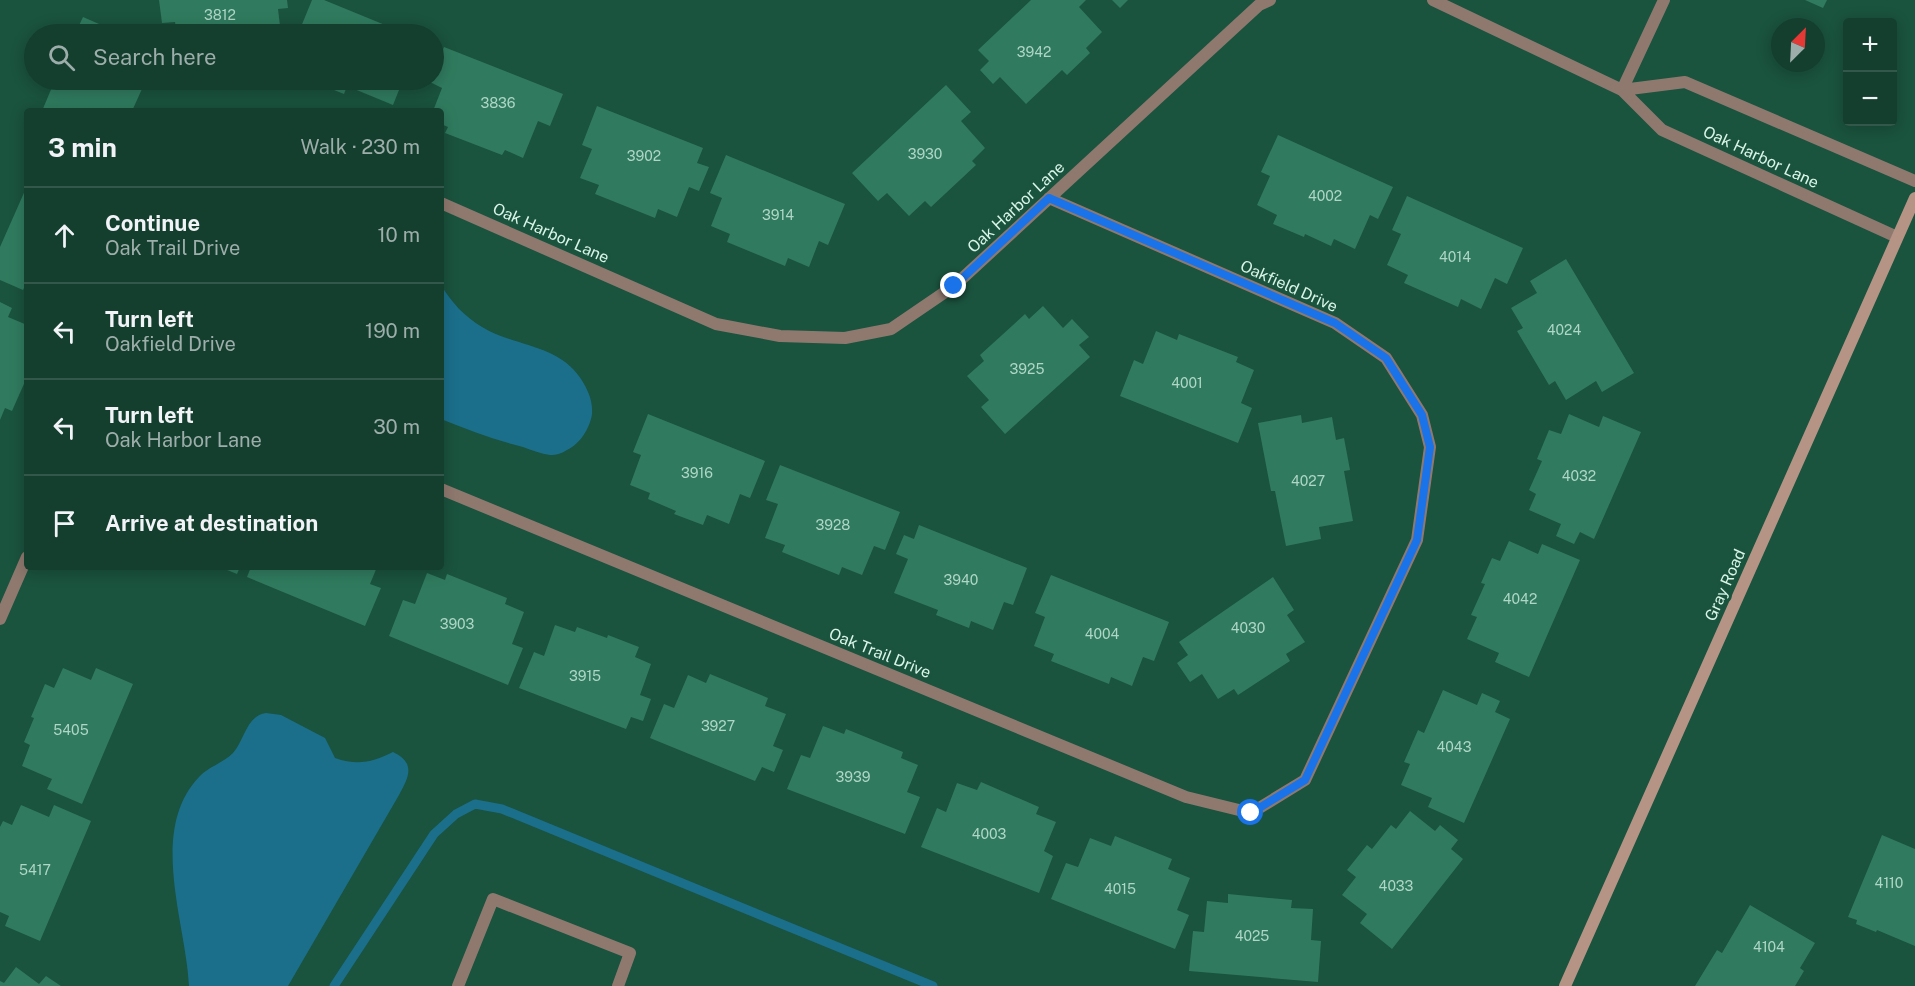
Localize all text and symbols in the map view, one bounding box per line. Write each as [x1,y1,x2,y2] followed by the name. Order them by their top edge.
[204,7,236,23] house number: 3812
[1771,18,1825,72] north arrow
[1843,18,1897,126] map controls
[1843,18,1897,72] button: +
[24,24,444,90] search box
[45,41,78,74] icon: search
[93,44,217,70] text: Search here
[1017,44,1051,60] house number: 3942
[1843,72,1897,126] button: −
[480,95,516,111] house number: 3836
[1700,122,1822,192] street label: Oak Harbor Lane
[48,132,117,163] text: 3 min
[301,135,420,159] text: Walk · 230 m
[908,146,942,162] house number: 3930
[627,148,661,164] house number: 3902
[964,157,1068,257] street label: Oak Harbor Lane
[1308,188,1342,204] house number: 4002
[490,199,612,267] street label: Oak Harbor Lane
[762,207,794,223] house number: 3914
[105,210,200,236] text: Continue
[48,219,81,252] icon: ahead
[377,223,420,247] text: 10 m
[105,236,240,260] text: Oak Trail Drive
[1439,249,1471,265] house number: 4014
[1237,256,1341,316] street label: Oakfield Drive
[940,272,966,298] route end
[105,306,194,332] text: Turn left
[48,315,81,348] icon: left
[365,319,420,343] text: 190 m
[1547,322,1581,338] house number: 4024
[105,332,236,356] text: Oakfield Drive
[1010,361,1044,377] house number: 3925
[1171,375,1203,391] house number: 4001
[105,402,194,428] text: Turn left
[48,411,81,444] icon: left
[373,415,420,439] text: 30 m
[105,428,262,452] text: Oak Harbor Lane
[681,465,713,481] house number: 3916
[1562,468,1596,484] house number: 4032
[1291,473,1325,489] house number: 4027
[48,507,81,540] icon: arrive
[105,510,318,536] text: Arrive at destination
[816,517,850,533] house number: 3928
[1701,546,1749,624] street label: Gray Road
[944,572,978,588] house number: 3940
[1503,591,1537,607] house number: 4042
[440,616,475,632] house number: 3903
[1231,620,1265,636] house number: 4030
[826,624,934,682] street label: Oak Trail Drive
[1085,626,1120,642] house number: 4004
[569,668,601,684] house number: 3915
[701,718,735,734] house number: 3927
[53,722,89,738] house number: 5405
[1437,739,1472,755] house number: 4043
[836,769,871,785] house number: 3939
[1237,799,1263,825] route start
[972,826,1006,842] house number: 4003
[19,862,51,878] house number: 5417
[1875,875,1903,891] house number: 4110
[1379,878,1414,894] house number: 4033
[1104,881,1136,897] house number: 4015
[1235,928,1269,944] house number: 4025
[1753,939,1785,955] house number: 4104

